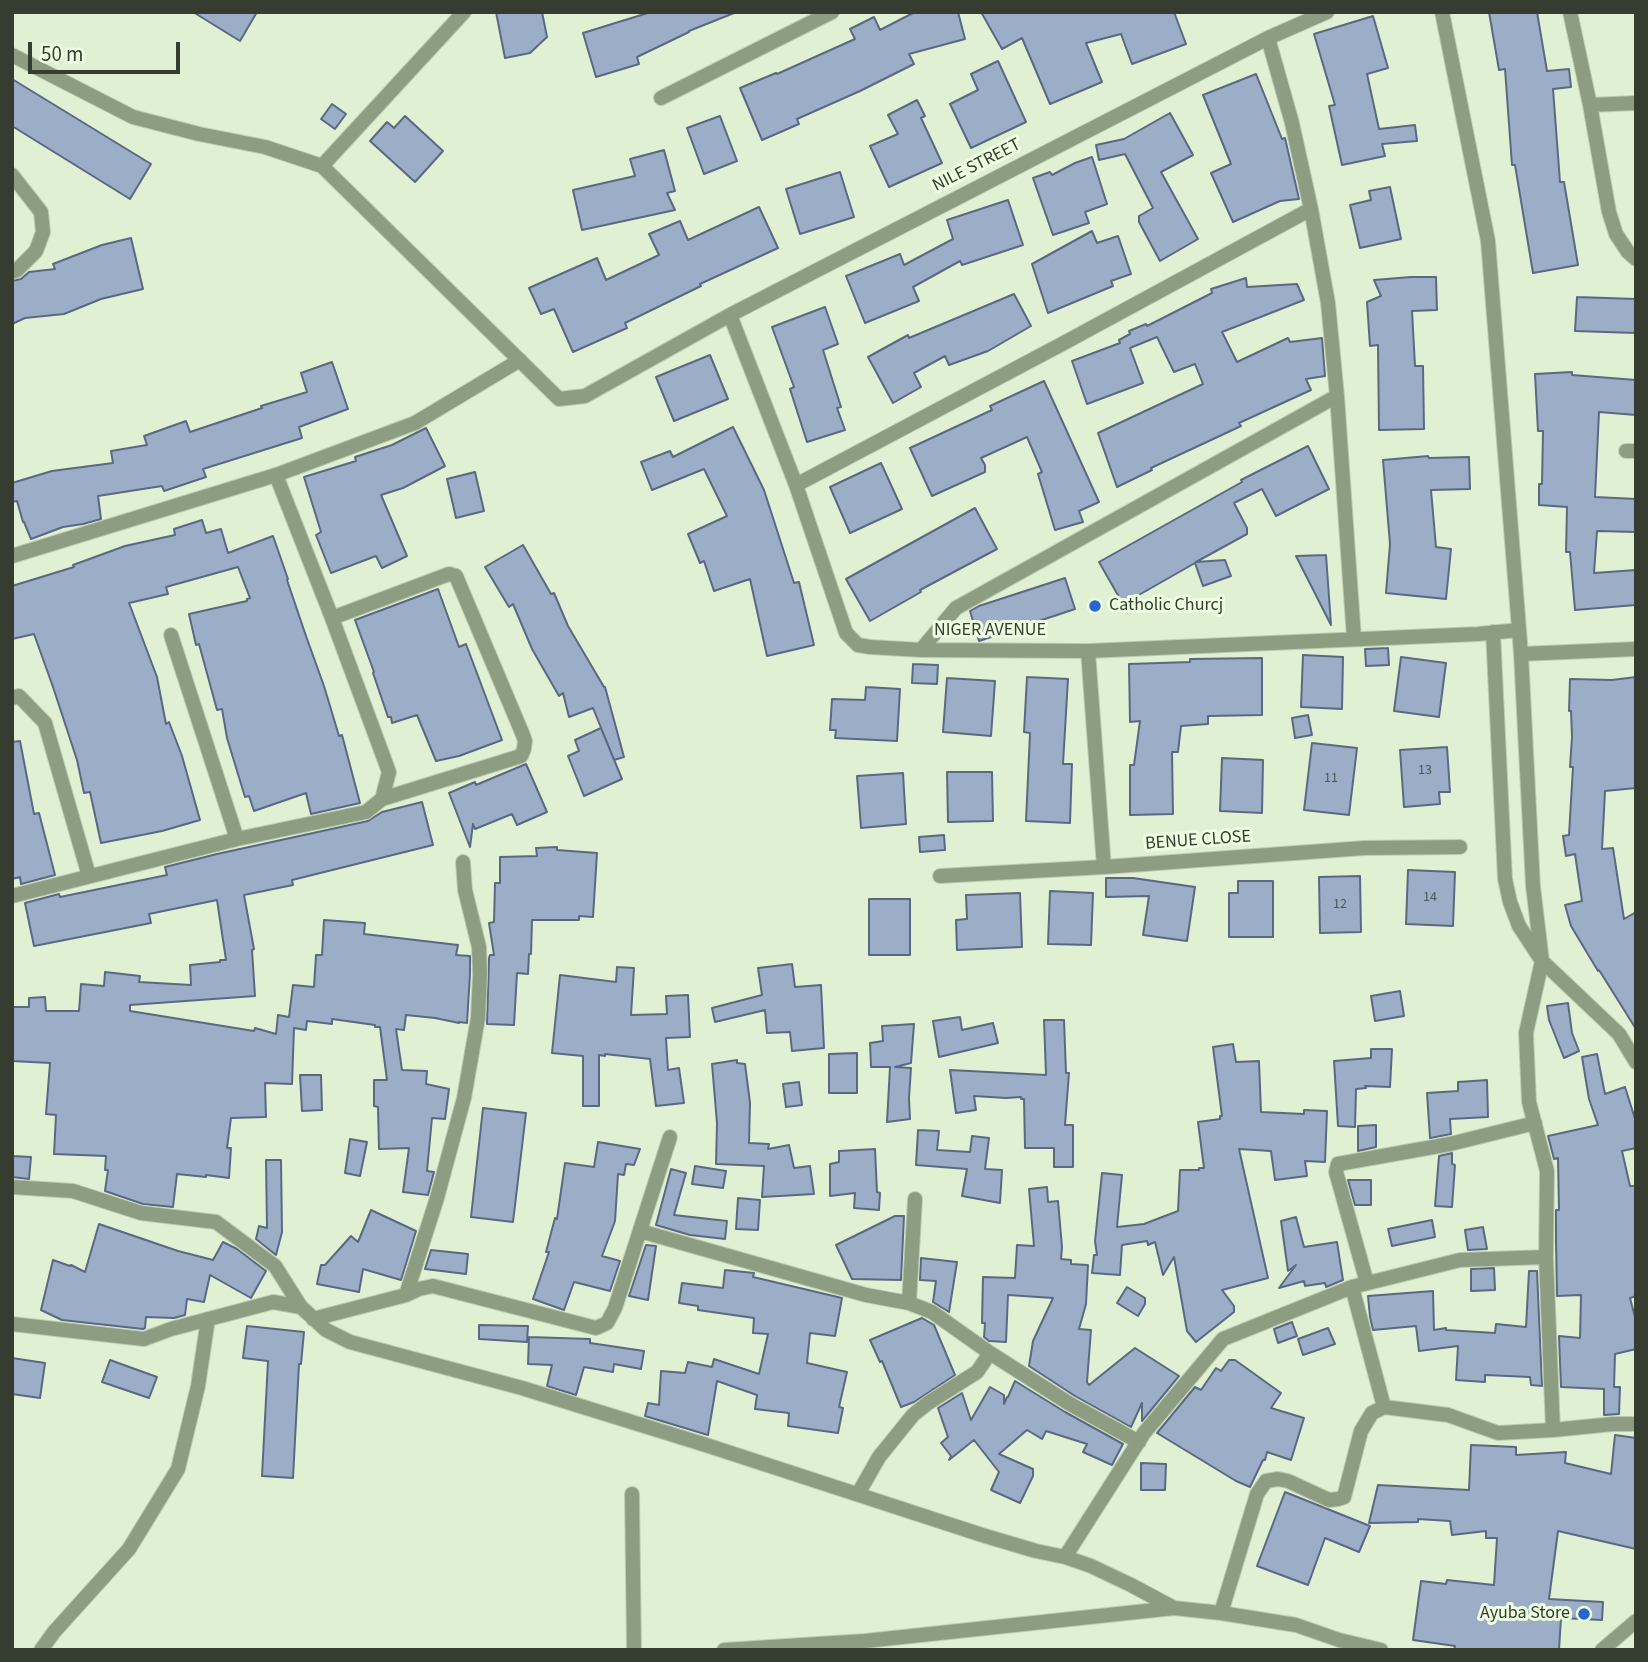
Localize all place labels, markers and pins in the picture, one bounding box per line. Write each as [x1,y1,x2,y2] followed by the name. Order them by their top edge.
[1109,595,1223,617] place label: Catholic Churcj
[1087,598,1103,614] marker: Catholic Churcj
[1480,1603,1570,1625] place label: Ayuba Store
[1576,1606,1592,1622] marker: Ayuba Store

